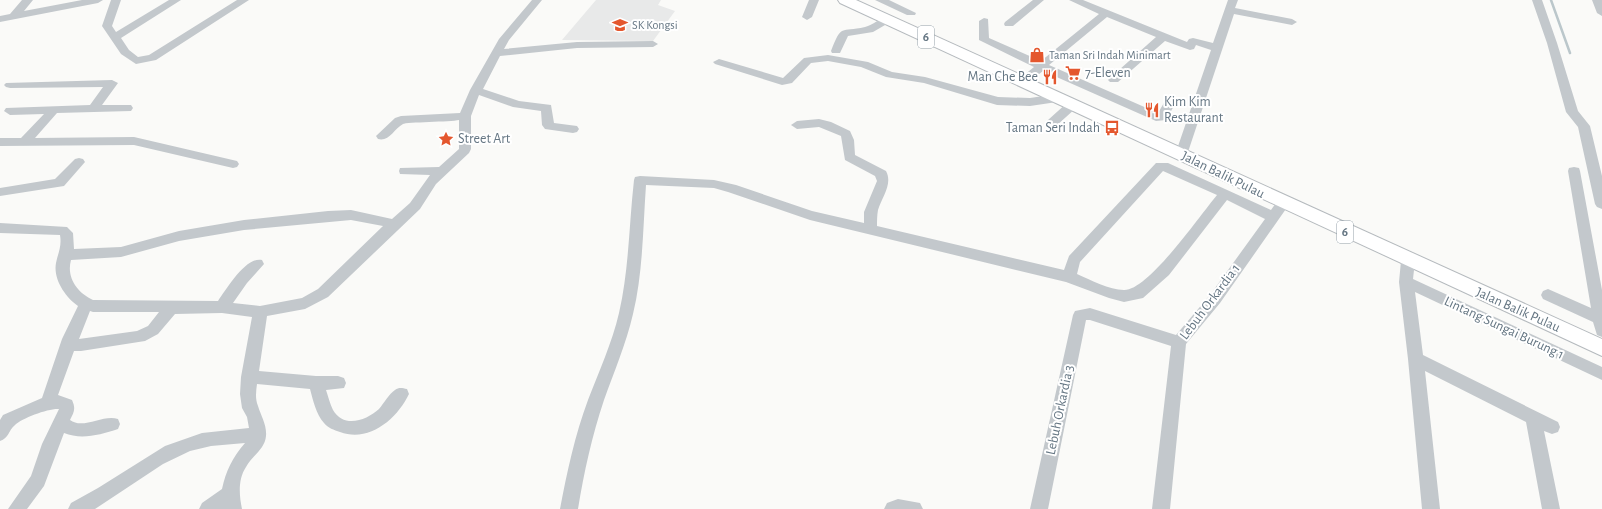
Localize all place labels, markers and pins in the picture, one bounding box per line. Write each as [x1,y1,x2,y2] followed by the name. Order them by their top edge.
[611,16,629,34] school or university icon: SK Kongsi
[632,19,678,31] place label: SK Kongsi
[1028,46,1046,64] shop icon: Taman Sri Indah Minimart
[1049,49,1171,61] place label: Taman Sri Indah Minimart
[1064,64,1082,82] supermarket icon: 7-Eleven
[1085,66,1131,80] place label: 7-Eleven
[1041,68,1059,86] restaurant icon: Man Che Bee
[968,70,1038,84] place label: Man Che Bee
[1164,95,1224,125] place label: Kim Kim Restaurant
[1143,101,1161,119] restaurant icon: Kim Kim Restaurant
[1103,119,1121,137] bus stop icon: Taman Seri Indah
[1006,121,1100,135] place label: Taman Seri Indah
[437,130,455,148] place icon: Street Art
[458,132,511,146] place label: Street Art

